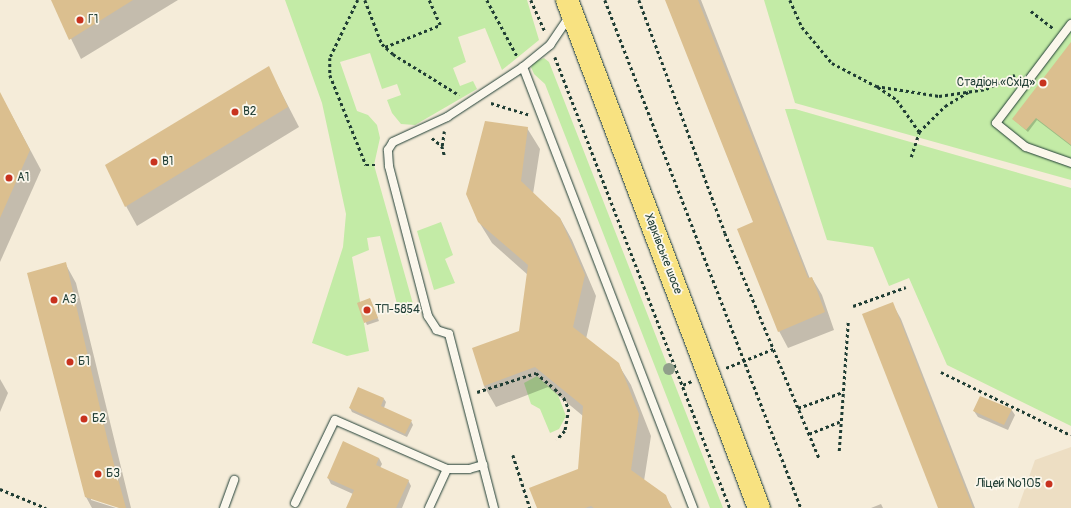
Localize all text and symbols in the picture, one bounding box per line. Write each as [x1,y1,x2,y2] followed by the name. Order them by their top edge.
[88,13,98,27] place label: Г1
[75,15,85,25] marker: Г1
[957,76,1035,90] place label: Стадіон «Схід»
[1038,78,1048,88] marker: Стадіон «Схід»
[243,105,256,119] place label: В2
[230,107,240,117] marker: В2
[162,155,173,169] place label: В1
[149,157,159,167] marker: В1
[17,171,29,185] place label: А1
[4,173,14,183] marker: А1
[641,212,685,296] street label: Харківське шосе
[62,293,76,307] place label: А3
[49,295,59,305] marker: А3
[375,303,420,317] place label: ТП-5854
[362,305,372,315] marker: ТП-5854
[78,355,90,369] place label: Б1
[65,357,75,367] marker: Б1
[92,412,106,426] place label: Б2
[79,414,89,424] marker: Б2
[106,467,120,481] place label: Б3
[93,469,103,479] marker: Б3
[976,477,1041,491] place label: Ліцей №105
[1044,479,1054,489] marker: Ліцей №105

